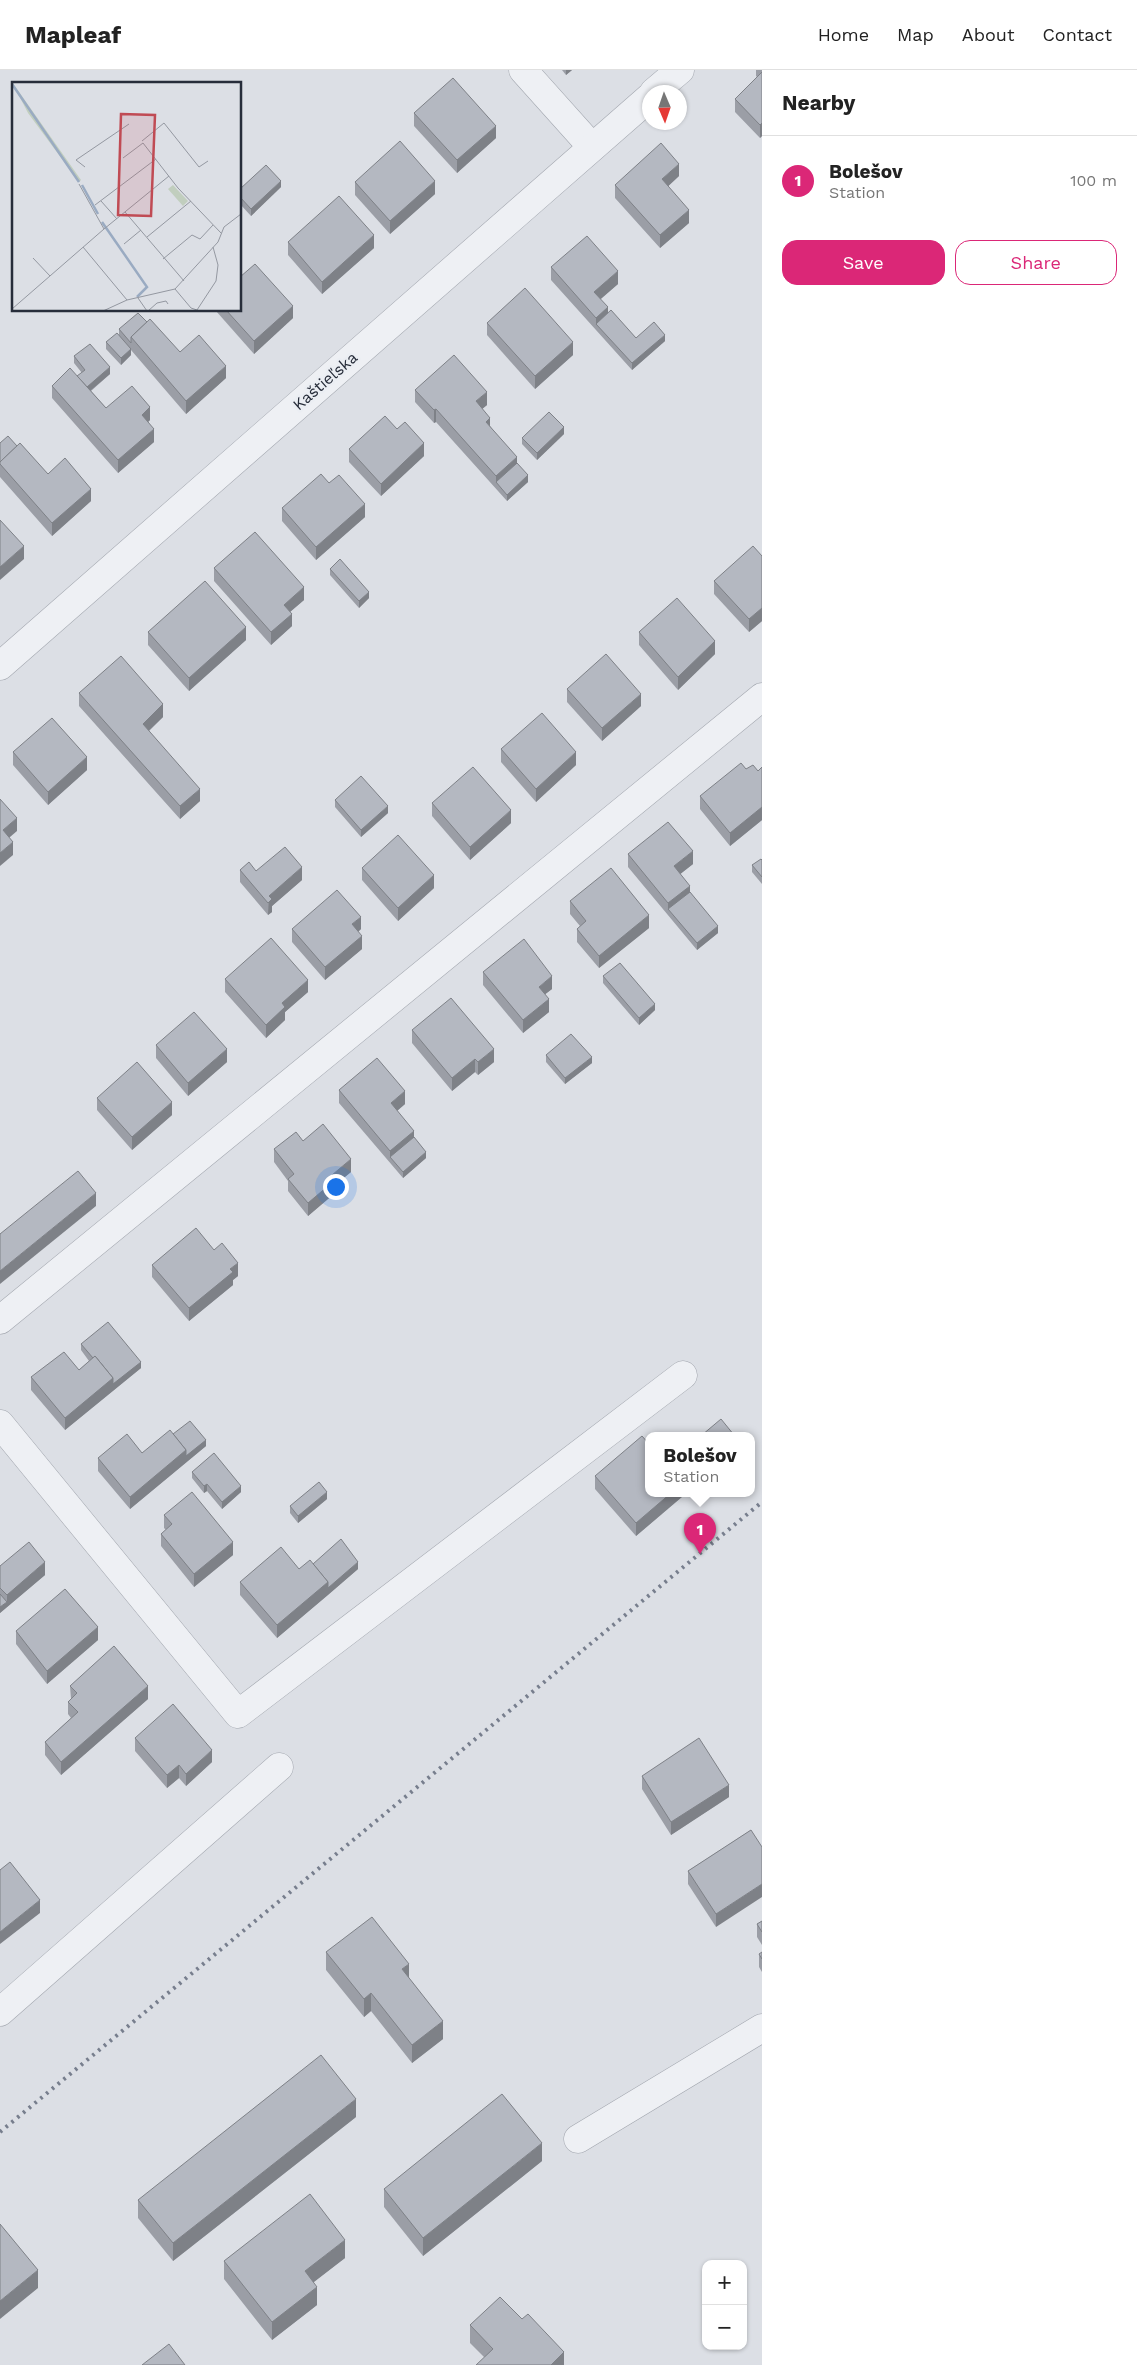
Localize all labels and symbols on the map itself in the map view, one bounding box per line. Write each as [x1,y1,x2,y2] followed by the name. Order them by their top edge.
[12,82,241,311] inset map
[642,85,687,130] north arrow
[289,348,361,414] street label: Kaštieľska
[323,1174,349,1200] your location
[684,1513,716,1554] pin: 1

